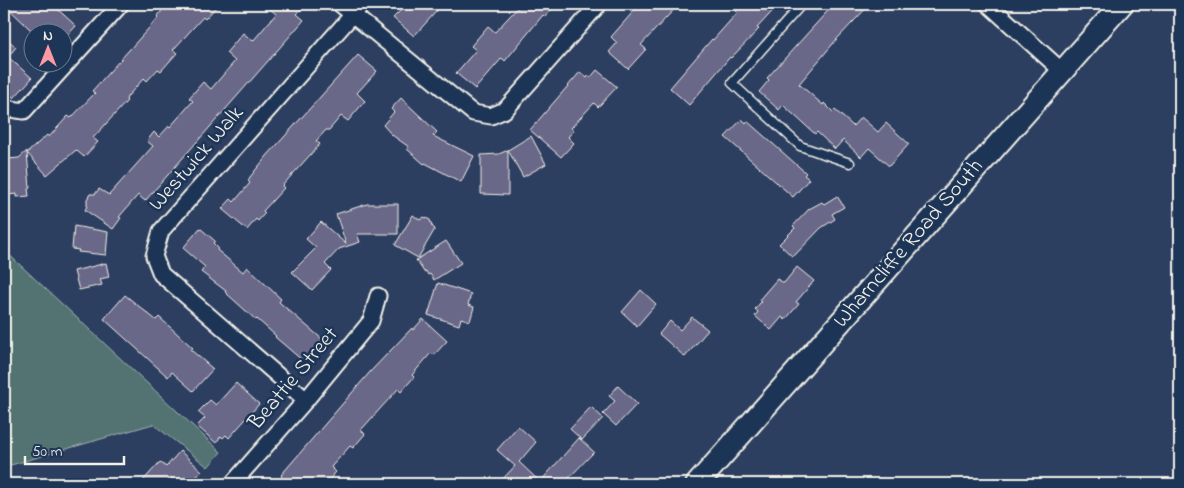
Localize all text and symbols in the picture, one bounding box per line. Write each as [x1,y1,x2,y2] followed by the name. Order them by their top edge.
[22,22,72,72] north arrow
[43,26,53,47] text: N
[142,99,252,219] street label: Westwick Walk
[826,152,992,336] street label: Wharncliffe Road South
[241,320,347,438] street label: Beattie Street
[25,433,124,465] scale bar
[32,441,63,463] text: 50 m

